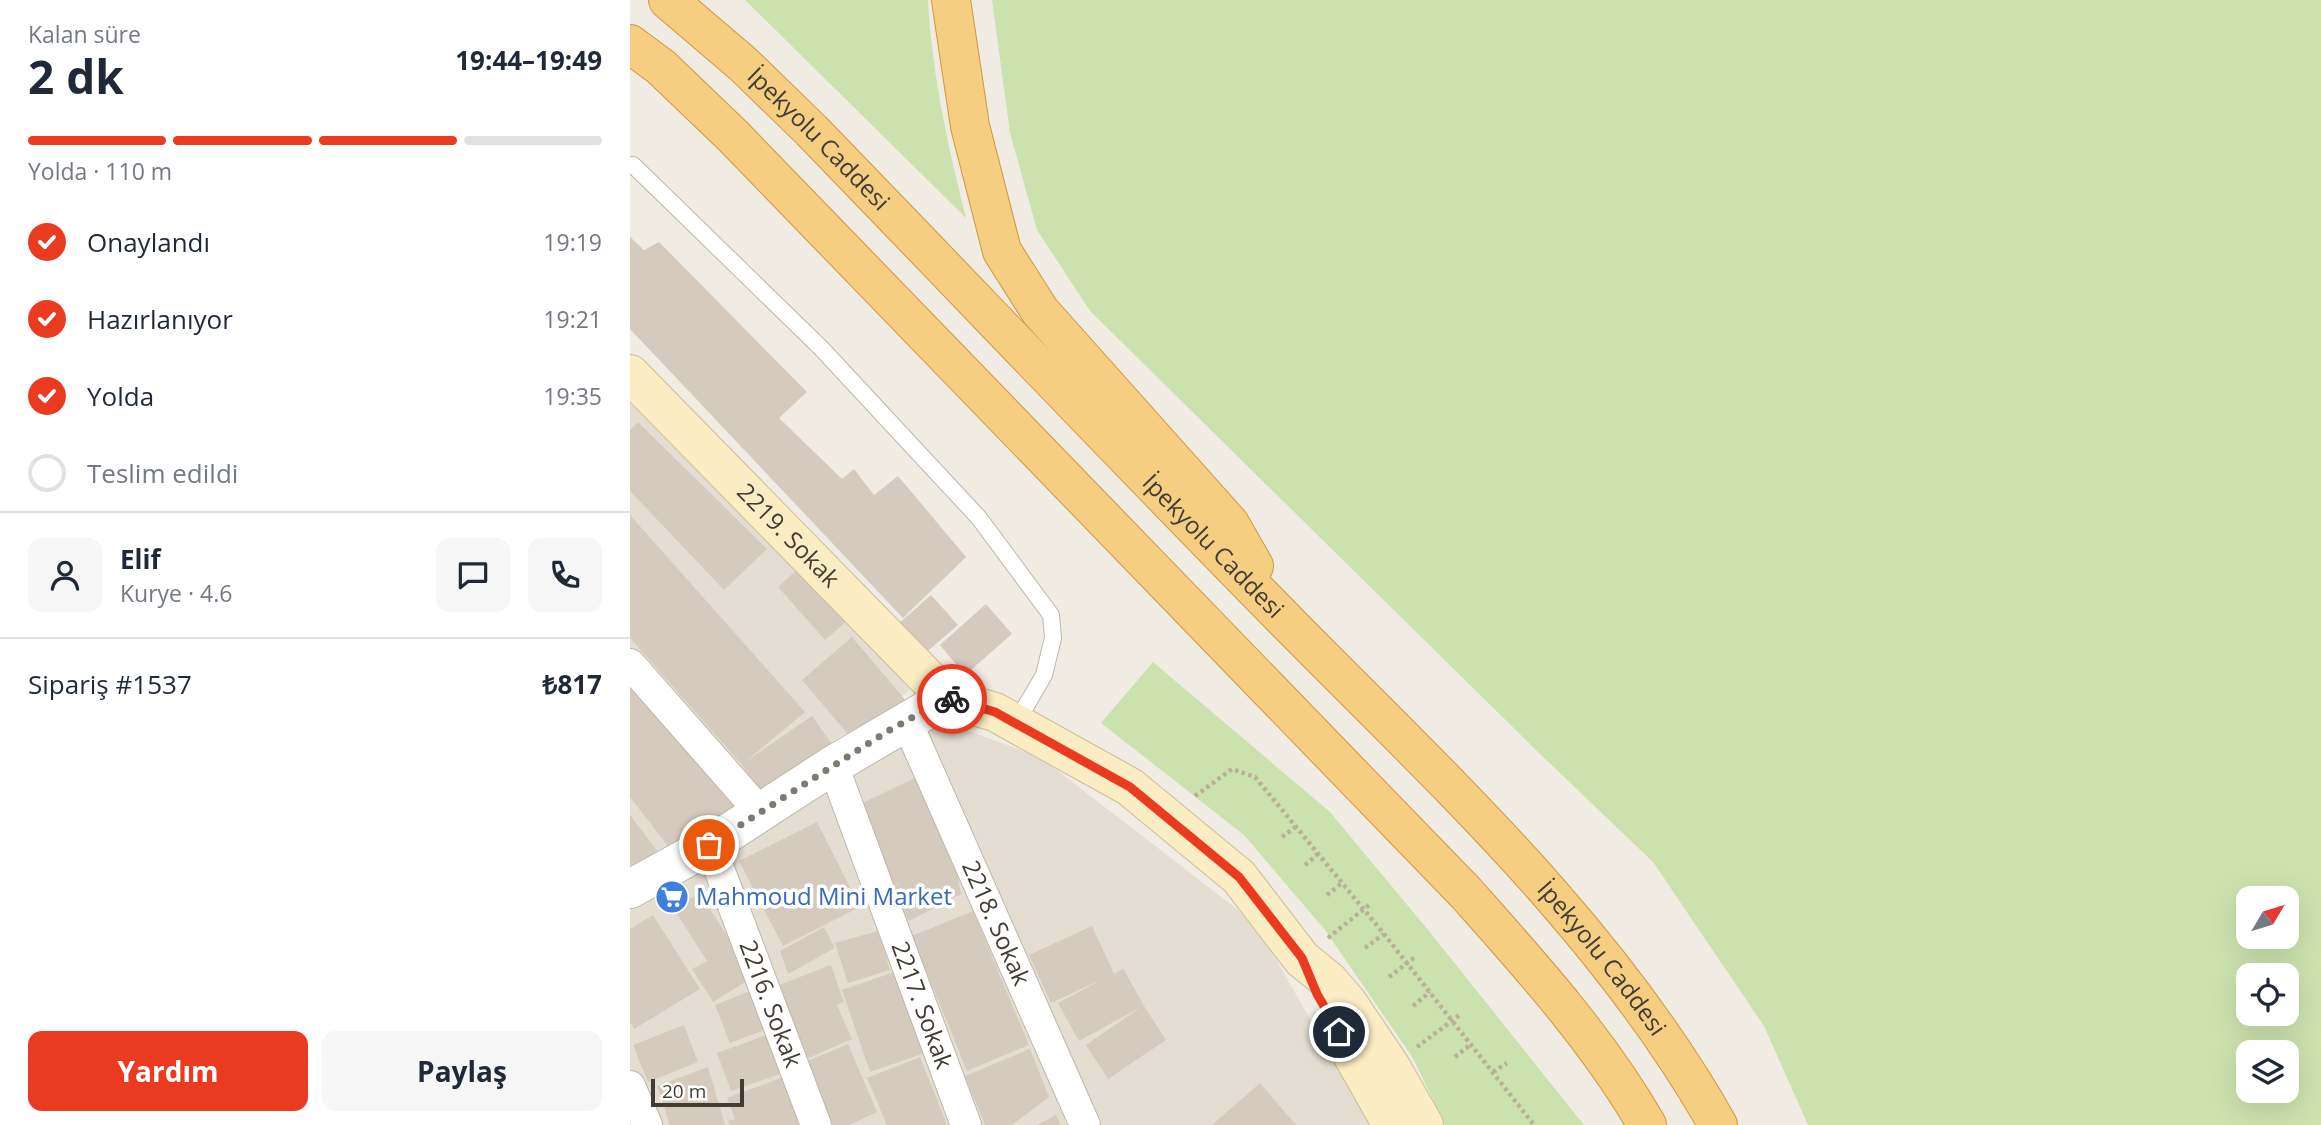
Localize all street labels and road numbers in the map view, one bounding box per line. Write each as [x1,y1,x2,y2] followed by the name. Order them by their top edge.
[741,59,898,217] street label: İpekyolu Caddesi
[1136,466,1292,625] street label: İpekyolu Caddesi
[731,475,848,594] street label: 2219. Sokak
[955,855,1039,991] street label: 2218. Sokak
[1531,873,1675,1042] street label: İpekyolu Caddesi
[732,935,811,1072] street label: 2216. Sokak
[884,936,962,1073] street label: 2217. Sokak

